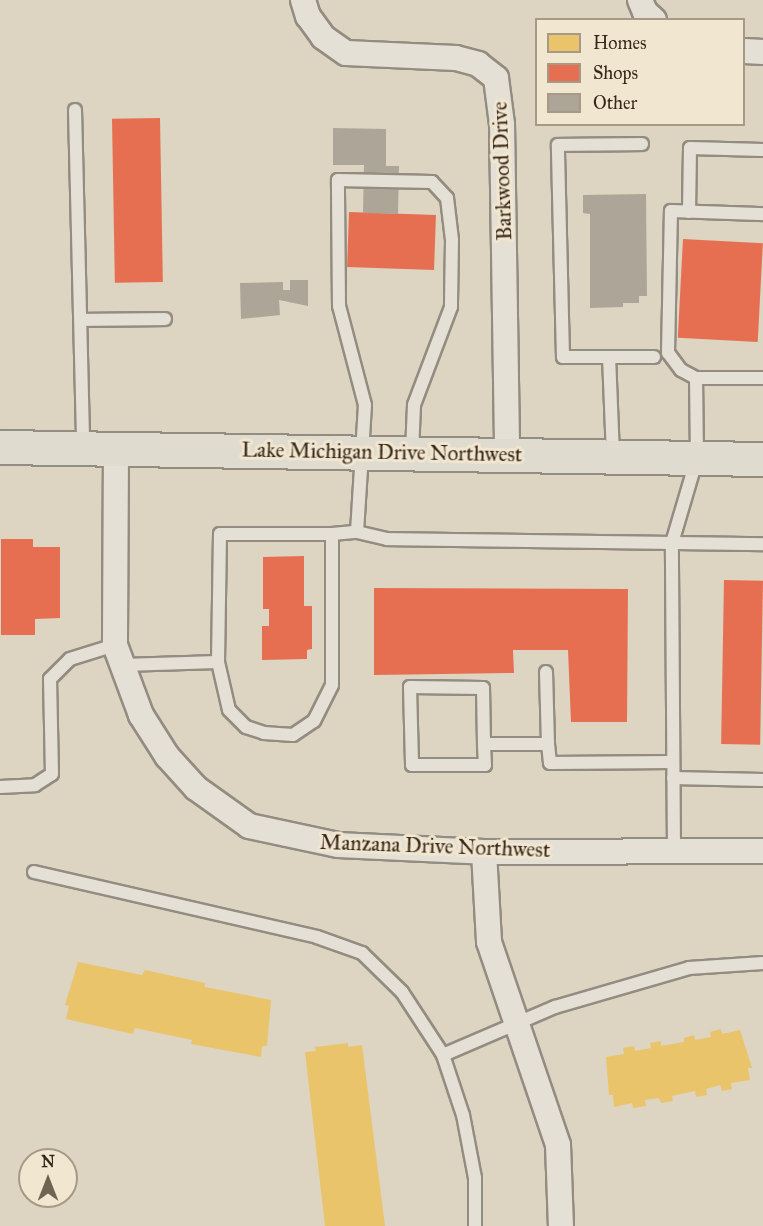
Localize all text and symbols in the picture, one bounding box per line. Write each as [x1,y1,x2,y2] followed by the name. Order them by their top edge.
[535,18,745,126] legend
[593,32,647,54] text: Homes
[593,62,638,84] text: Shops
[593,92,637,114] text: Other
[487,101,517,241] street label: Barkwood Drive
[241,437,523,467] street label: Lake Michigan Drive Northwest
[319,829,551,863] street label: Manzana Drive Northwest
[18,1148,78,1208] north arrow
[41,1152,55,1171] text: N

